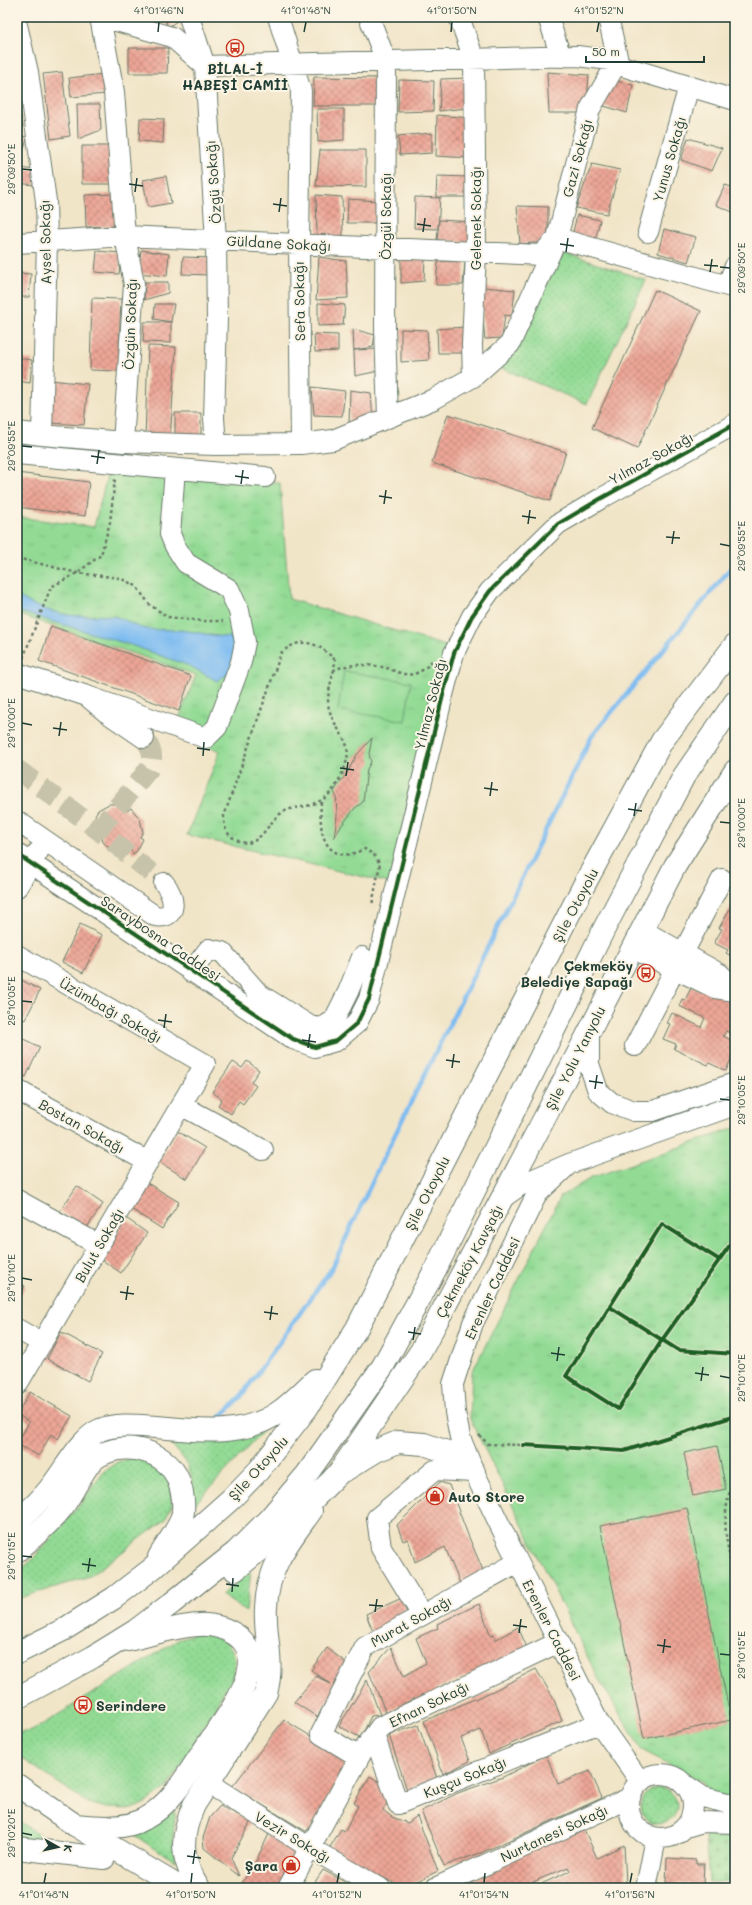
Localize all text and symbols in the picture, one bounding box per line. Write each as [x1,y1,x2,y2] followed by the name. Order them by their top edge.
[134,3,184,17] text: 41°01'46"N
[281,3,331,17] text: 41°01'48"N
[427,3,477,17] text: 41°01'50"N
[574,3,624,17] text: 41°01'52"N
[225,38,245,58] bus stop icon: BİLAL-İ HABEŞİ CAMİİ
[586,38,704,64] scale bar
[592,43,620,59] text: 50 m
[182,59,288,94] place label: BİLAL-İ HABEŞİ CAMİİ
[648,114,690,204] street label: Yunus Sokağı
[557,117,597,199] street label: Gazi Sokağı
[201,139,225,225] street label: Özgü Sokağı
[4,143,18,194] text: 29°09'50"E
[466,166,485,270] street label: Gelenek Sokağı
[376,172,395,260] street label: Özgül Sokağı
[35,199,55,285] street label: Aysel Sokağı
[226,231,332,255] street label: Güldane Sokağı
[734,242,748,293] text: 29°09'50"E
[289,261,309,341] street label: Sefa Sokağı
[119,278,141,370] street label: Özgün Sokağı
[4,420,18,471] text: 29°09'55"E
[605,427,697,489] street label: Yılmaz Sokağı
[734,520,748,571] text: 29°09'55"E
[409,656,451,752] street label: Yılmaz Sokağı
[4,698,18,748] text: 29°10'00"E
[734,798,748,848] text: 29°10'00"E
[548,865,602,945] street label: Şile Otoyolu
[97,891,225,985] street label: Saraybosna Caddesi
[521,956,633,991] place label: Çekmeköy Belediye Sapağı
[636,963,656,983] bus stop icon: Çekmeköy Belediye Sapağı
[56,973,166,1047] street label: Üzümbağı Sokağı
[4,976,18,1026] text: 29°10'05"E
[541,1003,609,1113] street label: Şile Yolu Yanyolu
[734,1075,748,1125] text: 29°10'05"E
[36,1094,128,1158] street label: Bostan Sokağı
[400,1153,454,1233] street label: Şile Otoyolu
[431,1201,507,1321] street label: Çekmeköy Kavşağı
[70,1204,128,1286] street label: Bulut Sokağı
[460,1234,524,1342] street label: Erenler Caddesi
[4,1254,18,1302] text: 29°10'10"E
[734,1354,748,1402] text: 29°10'10"E
[224,1431,292,1505] street label: Şile Otoyolu
[425,1486,445,1506] shop icon: Auto Store
[448,1487,525,1506] place label: Auto Store
[4,1532,18,1580] text: 29°10'15"E
[518,1576,586,1684] street label: Erenler Caddesi
[367,1591,455,1651] street label: Murat Sokağı
[734,1631,748,1679] text: 29°10'15"E
[386,1676,472,1732] street label: Efnan Sokağı
[73,1695,93,1715] bus stop icon: Serindere
[96,1696,166,1715] place label: Serindere
[421,1752,509,1802] street label: Kuşçu Sokağı
[497,1800,611,1866] street label: Nurtanesi Sokağı
[251,1807,335,1867] street label: Vezir Sokağı
[4,1808,18,1858] text: 29°10'20"E
[38,1827,78,1867] north arrow
[60,1844,76,1853] text: K
[281,1855,301,1875] shop icon: Şara
[245,1856,278,1875] place label: Şara
[19,1887,69,1901] text: 41°01'48"N
[166,1887,216,1901] text: 41°01'50"N
[312,1887,362,1901] text: 41°01'52"N
[459,1887,509,1901] text: 41°01'54"N
[605,1887,655,1901] text: 41°01'56"N

